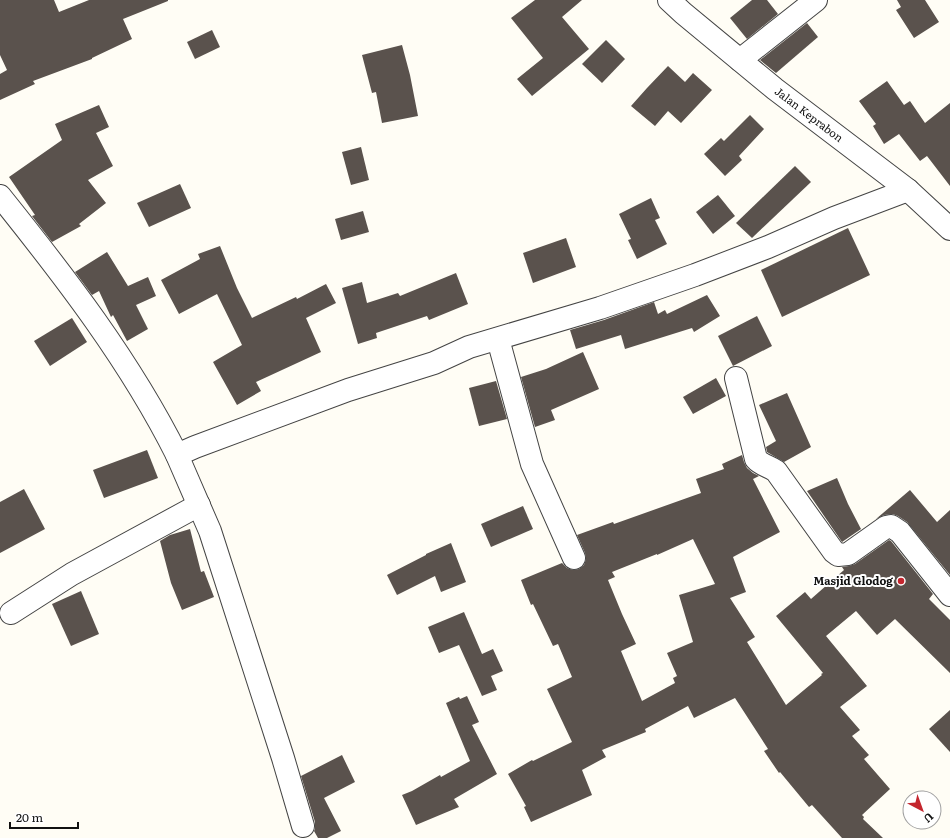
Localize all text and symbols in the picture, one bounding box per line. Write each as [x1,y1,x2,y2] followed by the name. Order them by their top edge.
[772,83,847,145] street label: Jalan Keprabon
[813,572,893,588] place label: Masjid Glodog
[896,576,906,586] marker: Masjid Glodog
[902,790,942,830] north arrow
[10,804,78,830] scale bar
[16,808,43,826] text: 20 m
[920,809,938,827] text: U

